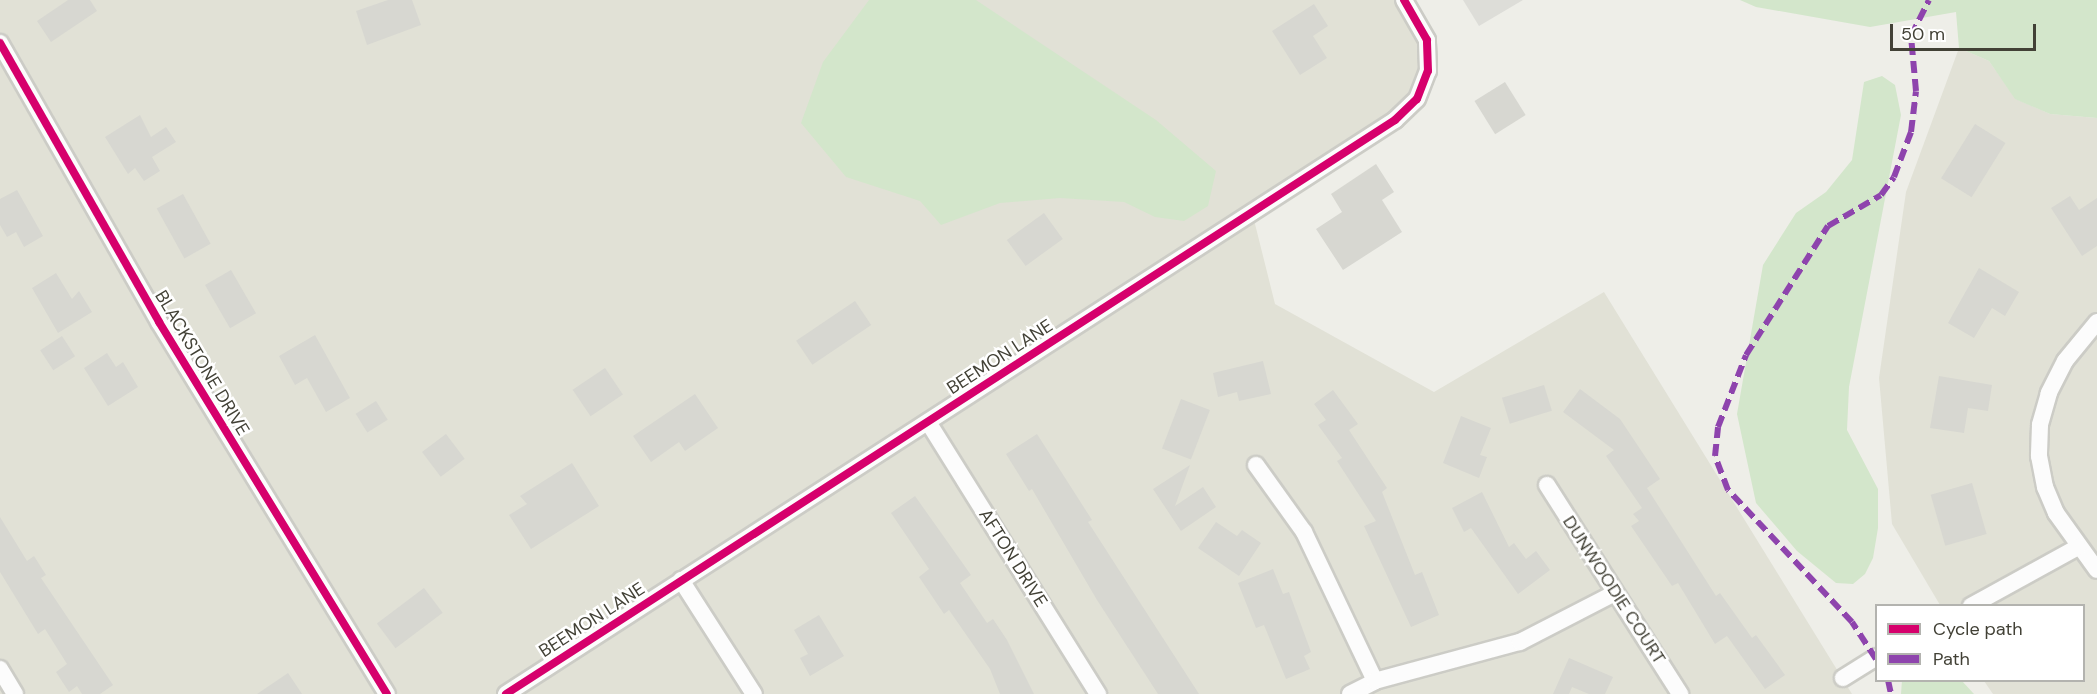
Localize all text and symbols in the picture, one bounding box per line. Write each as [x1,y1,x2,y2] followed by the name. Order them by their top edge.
[1893,12,2038,50] scale bar
[1901,22,1945,46] text: 50 m
[150,287,254,439] street label: BLACKSTONE DRIVE
[943,315,1057,399] street label: BEEMON LANE
[974,505,1052,611] street label: AFTON DRIVE
[1558,512,1670,668] street label: DUNWOODIE COURT
[535,578,649,662] street label: BEEMON LANE
[1875,604,2085,682] legend
[1933,617,2023,641] text: Cycle path
[1933,647,1970,671] text: Path

